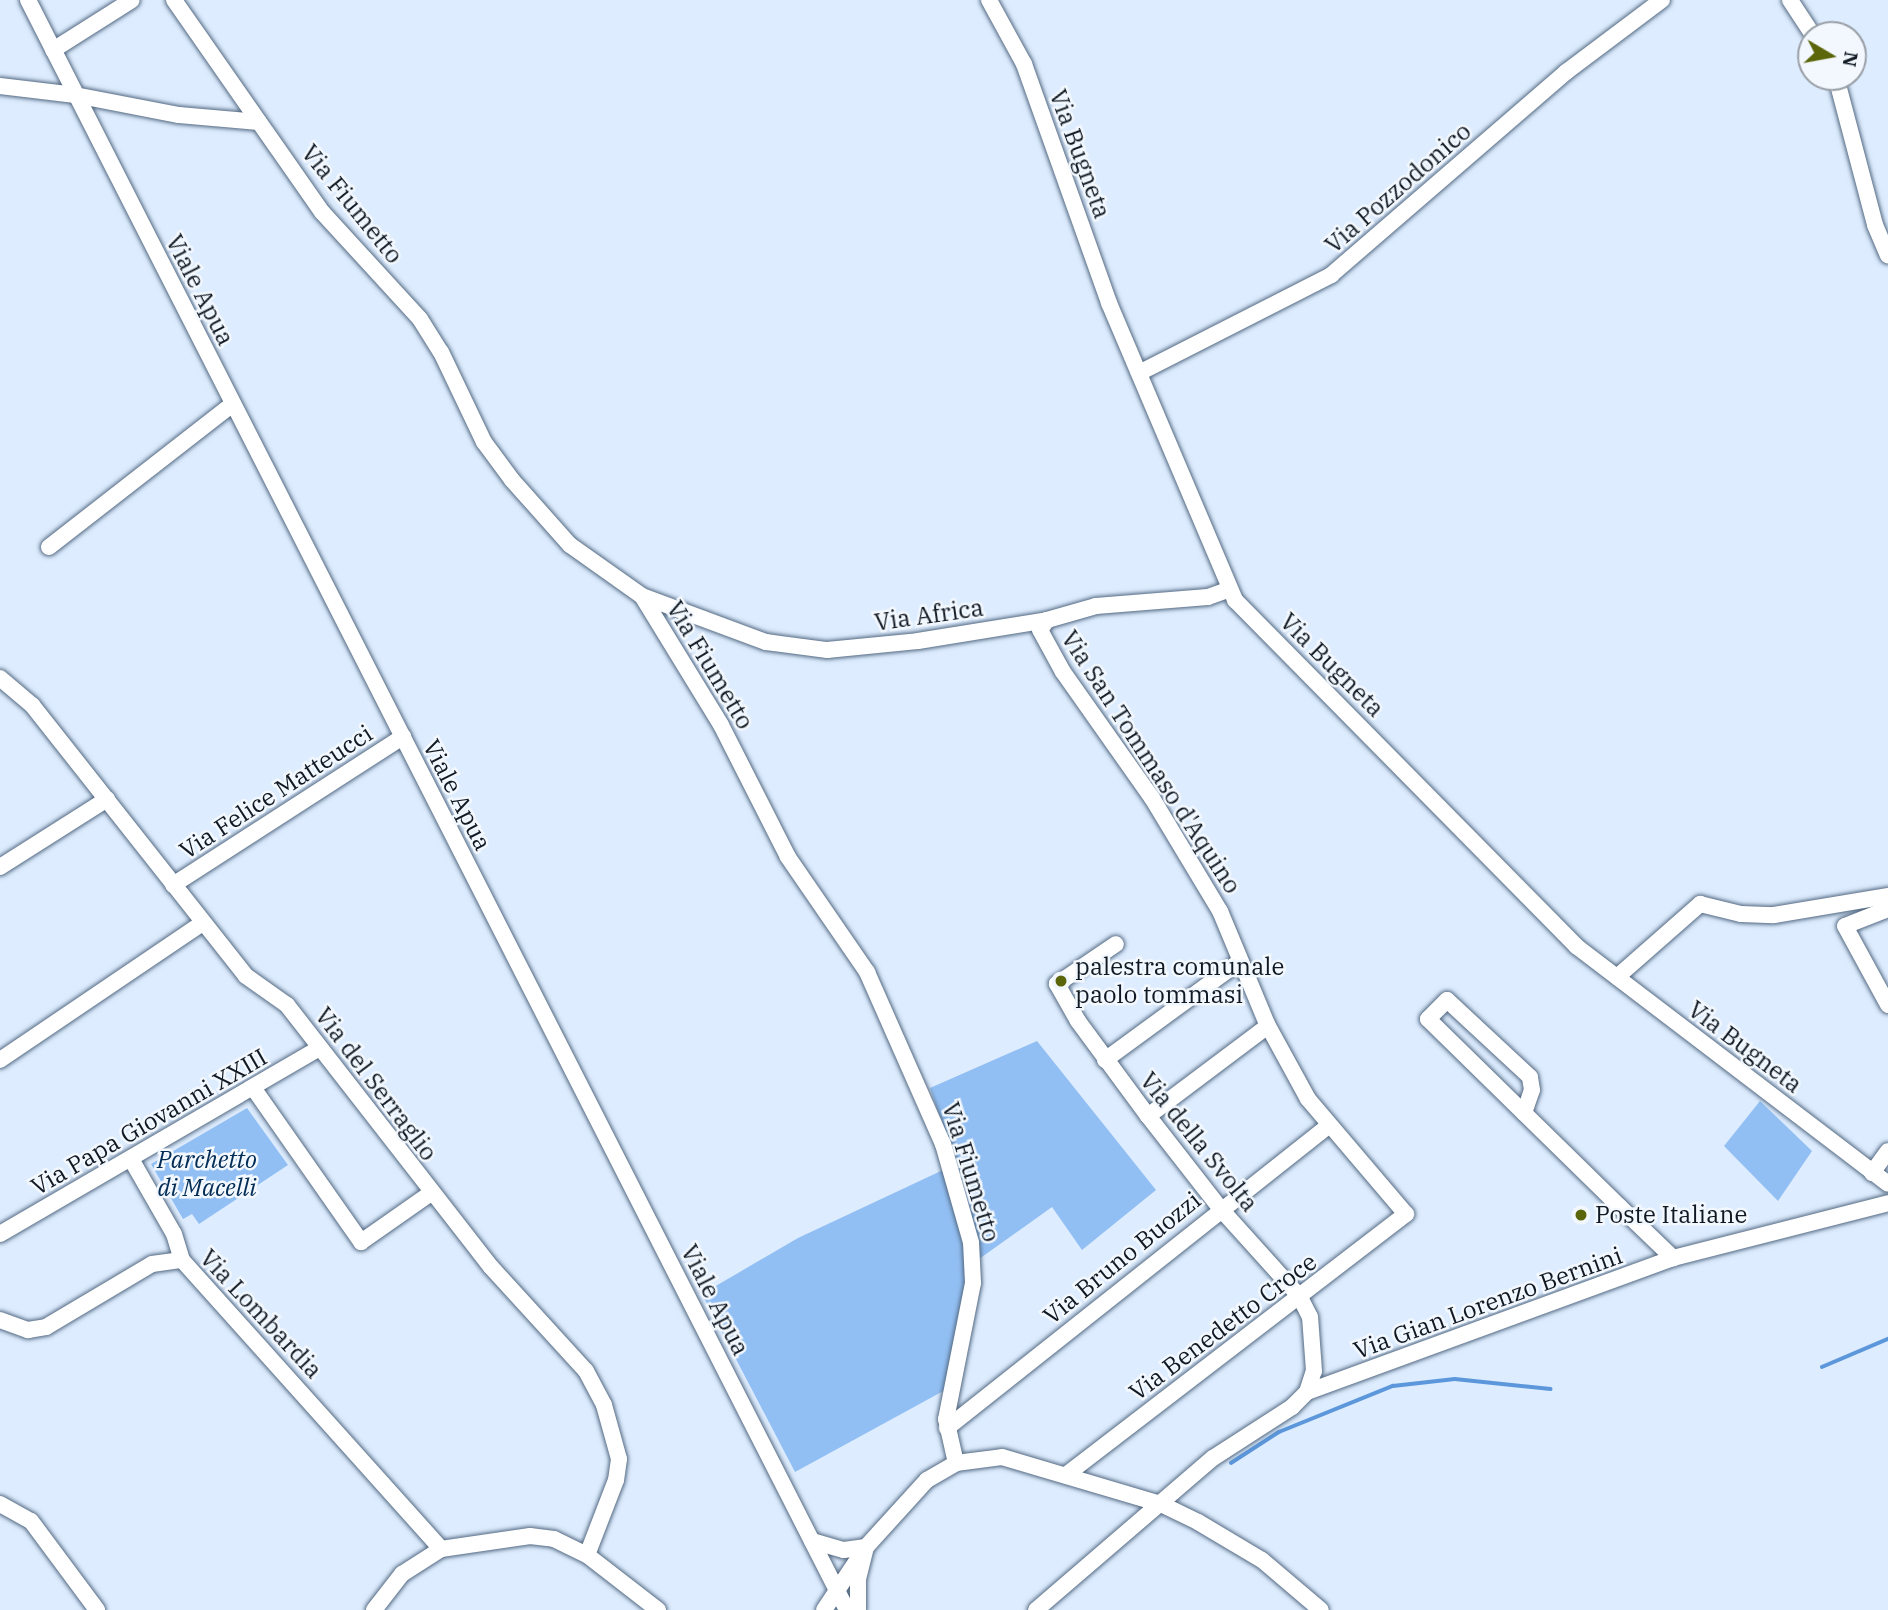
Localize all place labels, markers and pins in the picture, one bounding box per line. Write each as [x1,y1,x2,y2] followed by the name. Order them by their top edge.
[1075,953,1284,1009] place label: palestra comunale paolo tommasi
[1053,973,1069,989] marker: palestra comunale paolo tommasi
[1595,1201,1747,1229] place label: Poste Italiane
[1573,1207,1589,1223] marker: Poste Italiane

